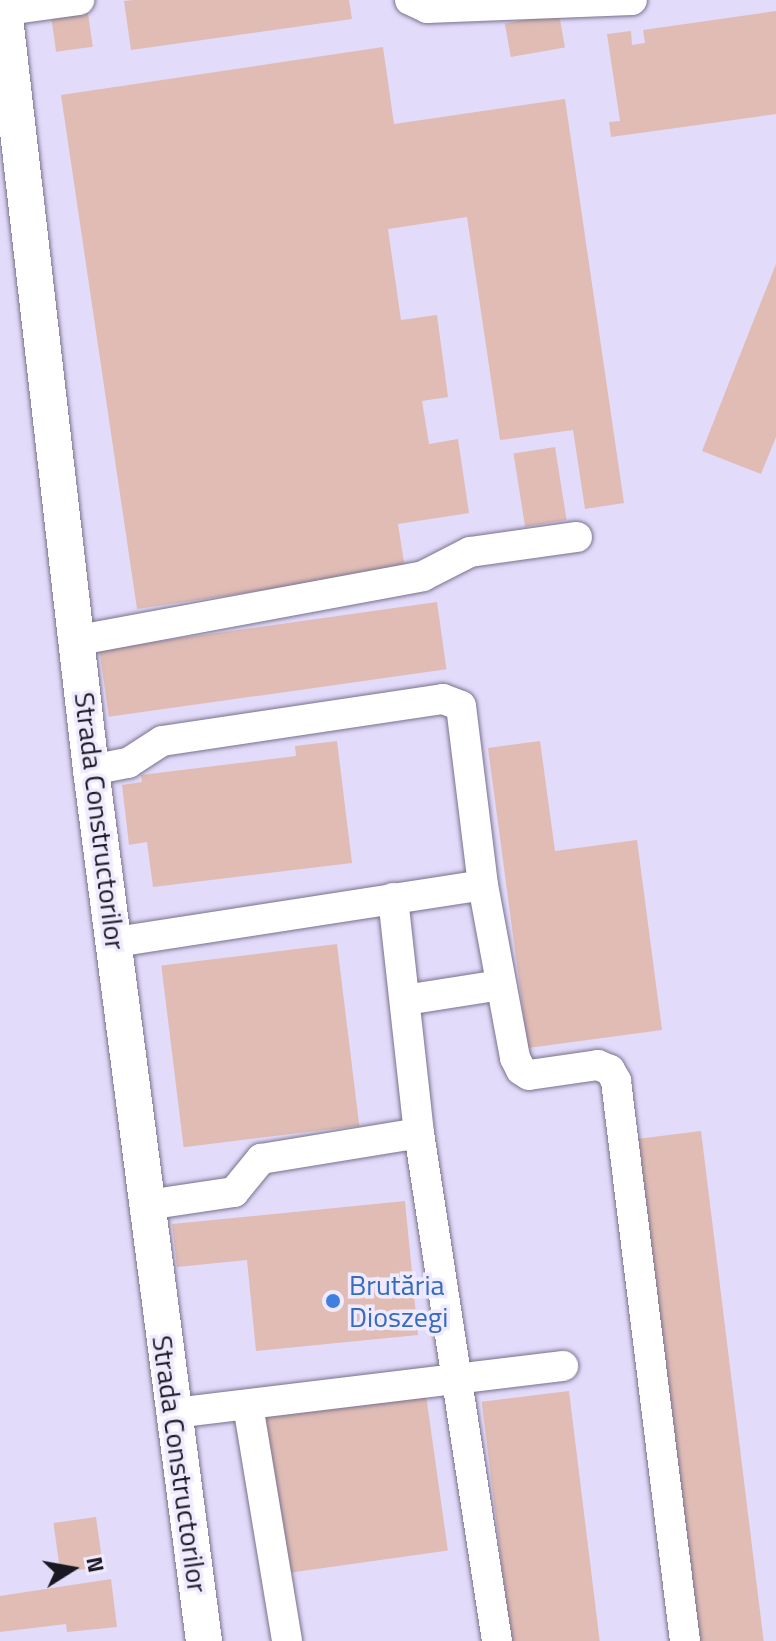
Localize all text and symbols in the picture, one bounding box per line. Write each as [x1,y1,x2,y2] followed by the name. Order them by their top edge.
[68,690,132,952] street label: Strada Constructorilor
[349,1268,448,1334] place label: Brutăria Dioszegi
[324,1292,342,1310] marker: Brutăria Dioszegi
[145,1333,215,1595] street label: Strada Constructorilor
[32,1529,112,1609] north arrow
[77,1554,114,1575] text: N

